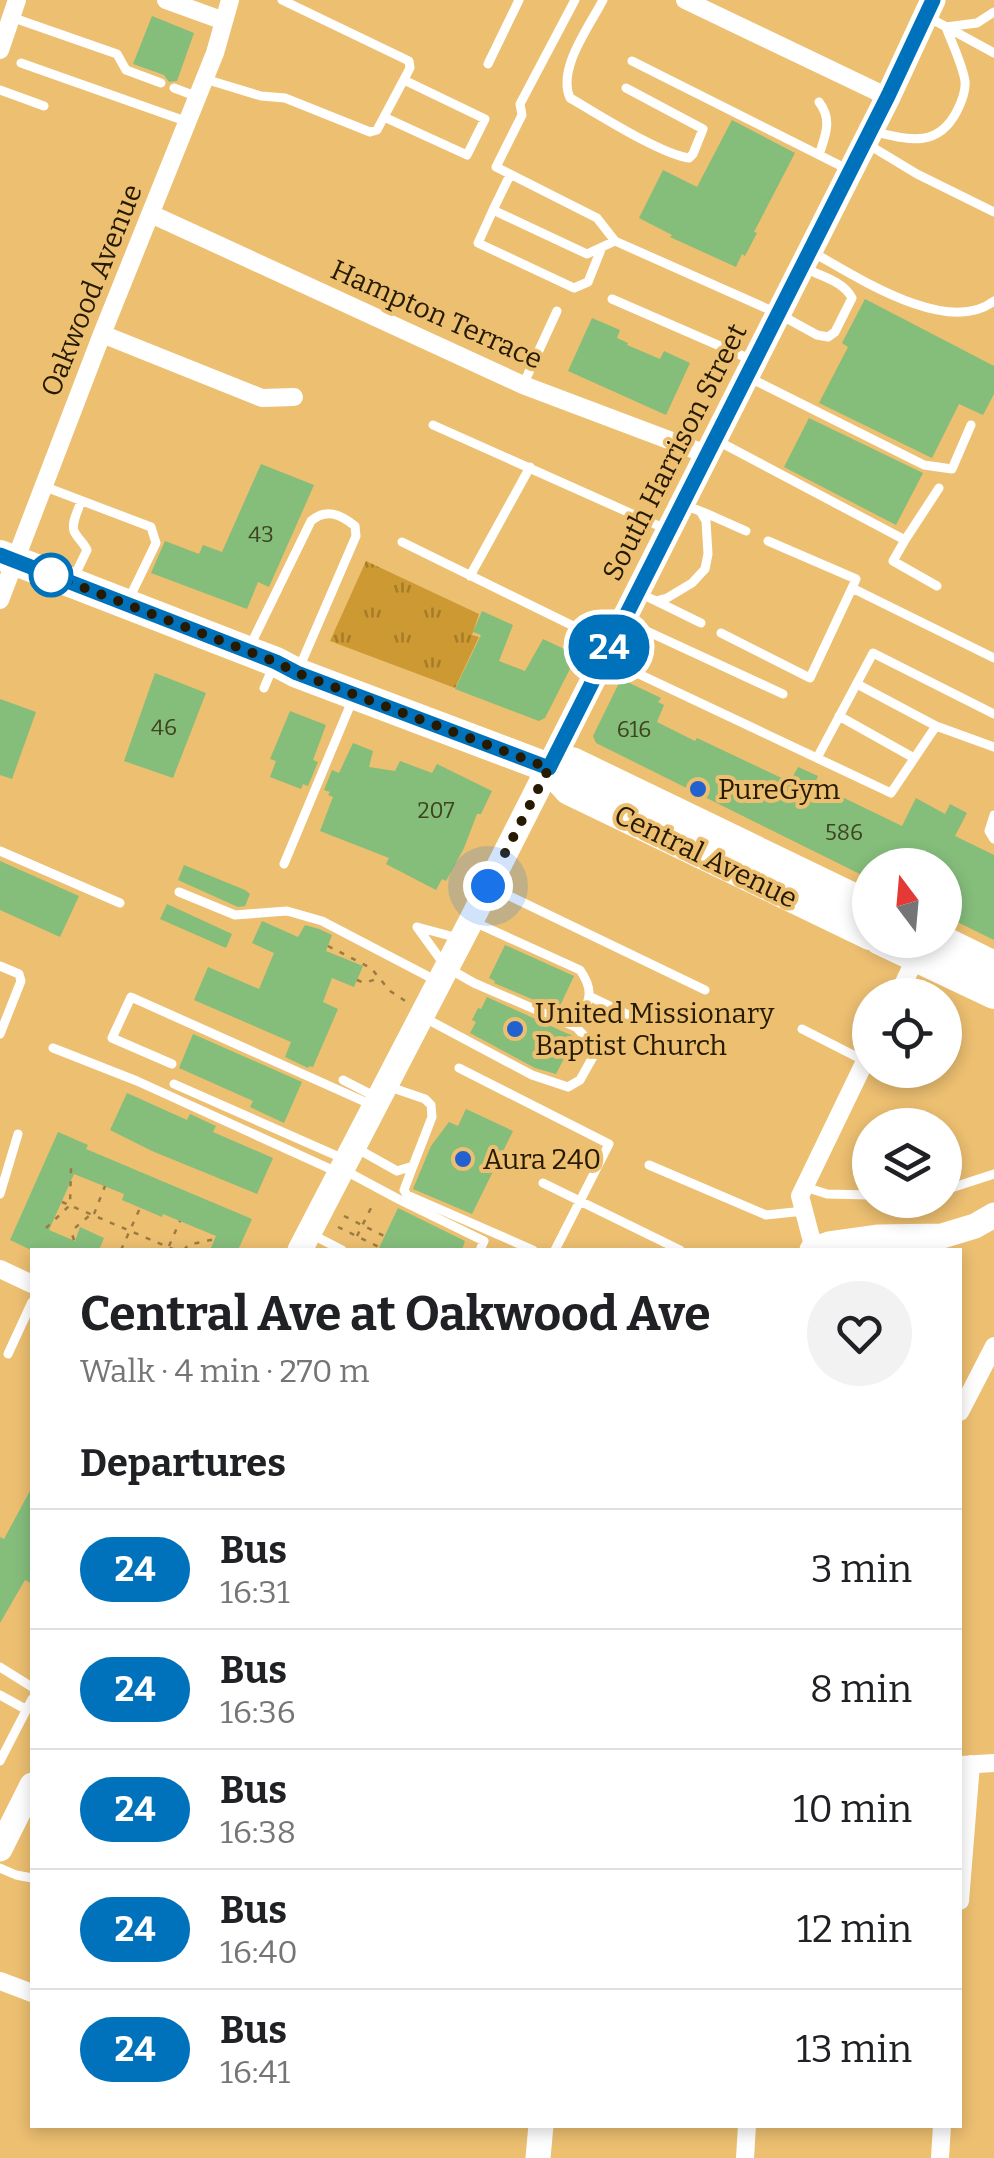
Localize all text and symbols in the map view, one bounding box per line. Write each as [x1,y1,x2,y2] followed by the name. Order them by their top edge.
[34,179,149,401] street label: Oakwood Avenue
[326,253,548,376] street label: Hampton Terrace
[595,318,754,586] street label: South Harrison Street
[248,521,274,548] house number: 43
[30,554,72,596] unlabelled marker
[564,614,654,680] line badge: 24
[588,626,630,668] text: 24
[151,714,177,741] house number: 46
[617,716,651,743] house number: 616
[718,773,841,806] place label: PureGym
[687,778,709,800] marker: PureGym
[417,797,455,824] house number: 207
[609,798,803,915] street label: Central Avenue
[825,819,863,846] house number: 586
[852,848,962,958] north arrow
[852,848,962,1218] map controls
[463,861,513,911] your location
[852,978,962,1088] button: locate
[535,997,775,1062] place label: United Missionary Baptist Church
[504,1018,526,1040] marker: United Missionary Baptist Church
[852,1108,962,1218] button: layers
[483,1143,601,1176] place label: Aura 240
[452,1148,474,1170] marker: Aura 240
[807,1281,912,1386] button: heart
[80,1285,711,1343] text: Central Ave at Oakwood Ave
[80,1352,369,1390] text: Walk · 4 min · 270 m
[80,1440,286,1486] text: Departures
[220,1527,287,1573] text: Bus
[811,1546,912,1592] text: 3 min
[114,1548,156,1590] text: 24
[220,1573,290,1611] text: 16:31
[220,1647,287,1693] text: Bus
[810,1666,912,1712] text: 8 min
[114,1668,156,1710] text: 24
[220,1693,296,1731] text: 16:36
[220,1767,287,1813] text: Bus
[793,1786,912,1832] text: 10 min
[114,1788,156,1830] text: 24
[220,1813,296,1851] text: 16:38
[220,1887,287,1933] text: Bus
[797,1906,912,1952] text: 12 min
[114,1908,156,1950] text: 24
[220,1933,298,1971] text: 16:40
[220,2007,287,2053] text: Bus
[796,2026,912,2072] text: 13 min
[114,2028,156,2070] text: 24
[220,2053,290,2091] text: 16:41

